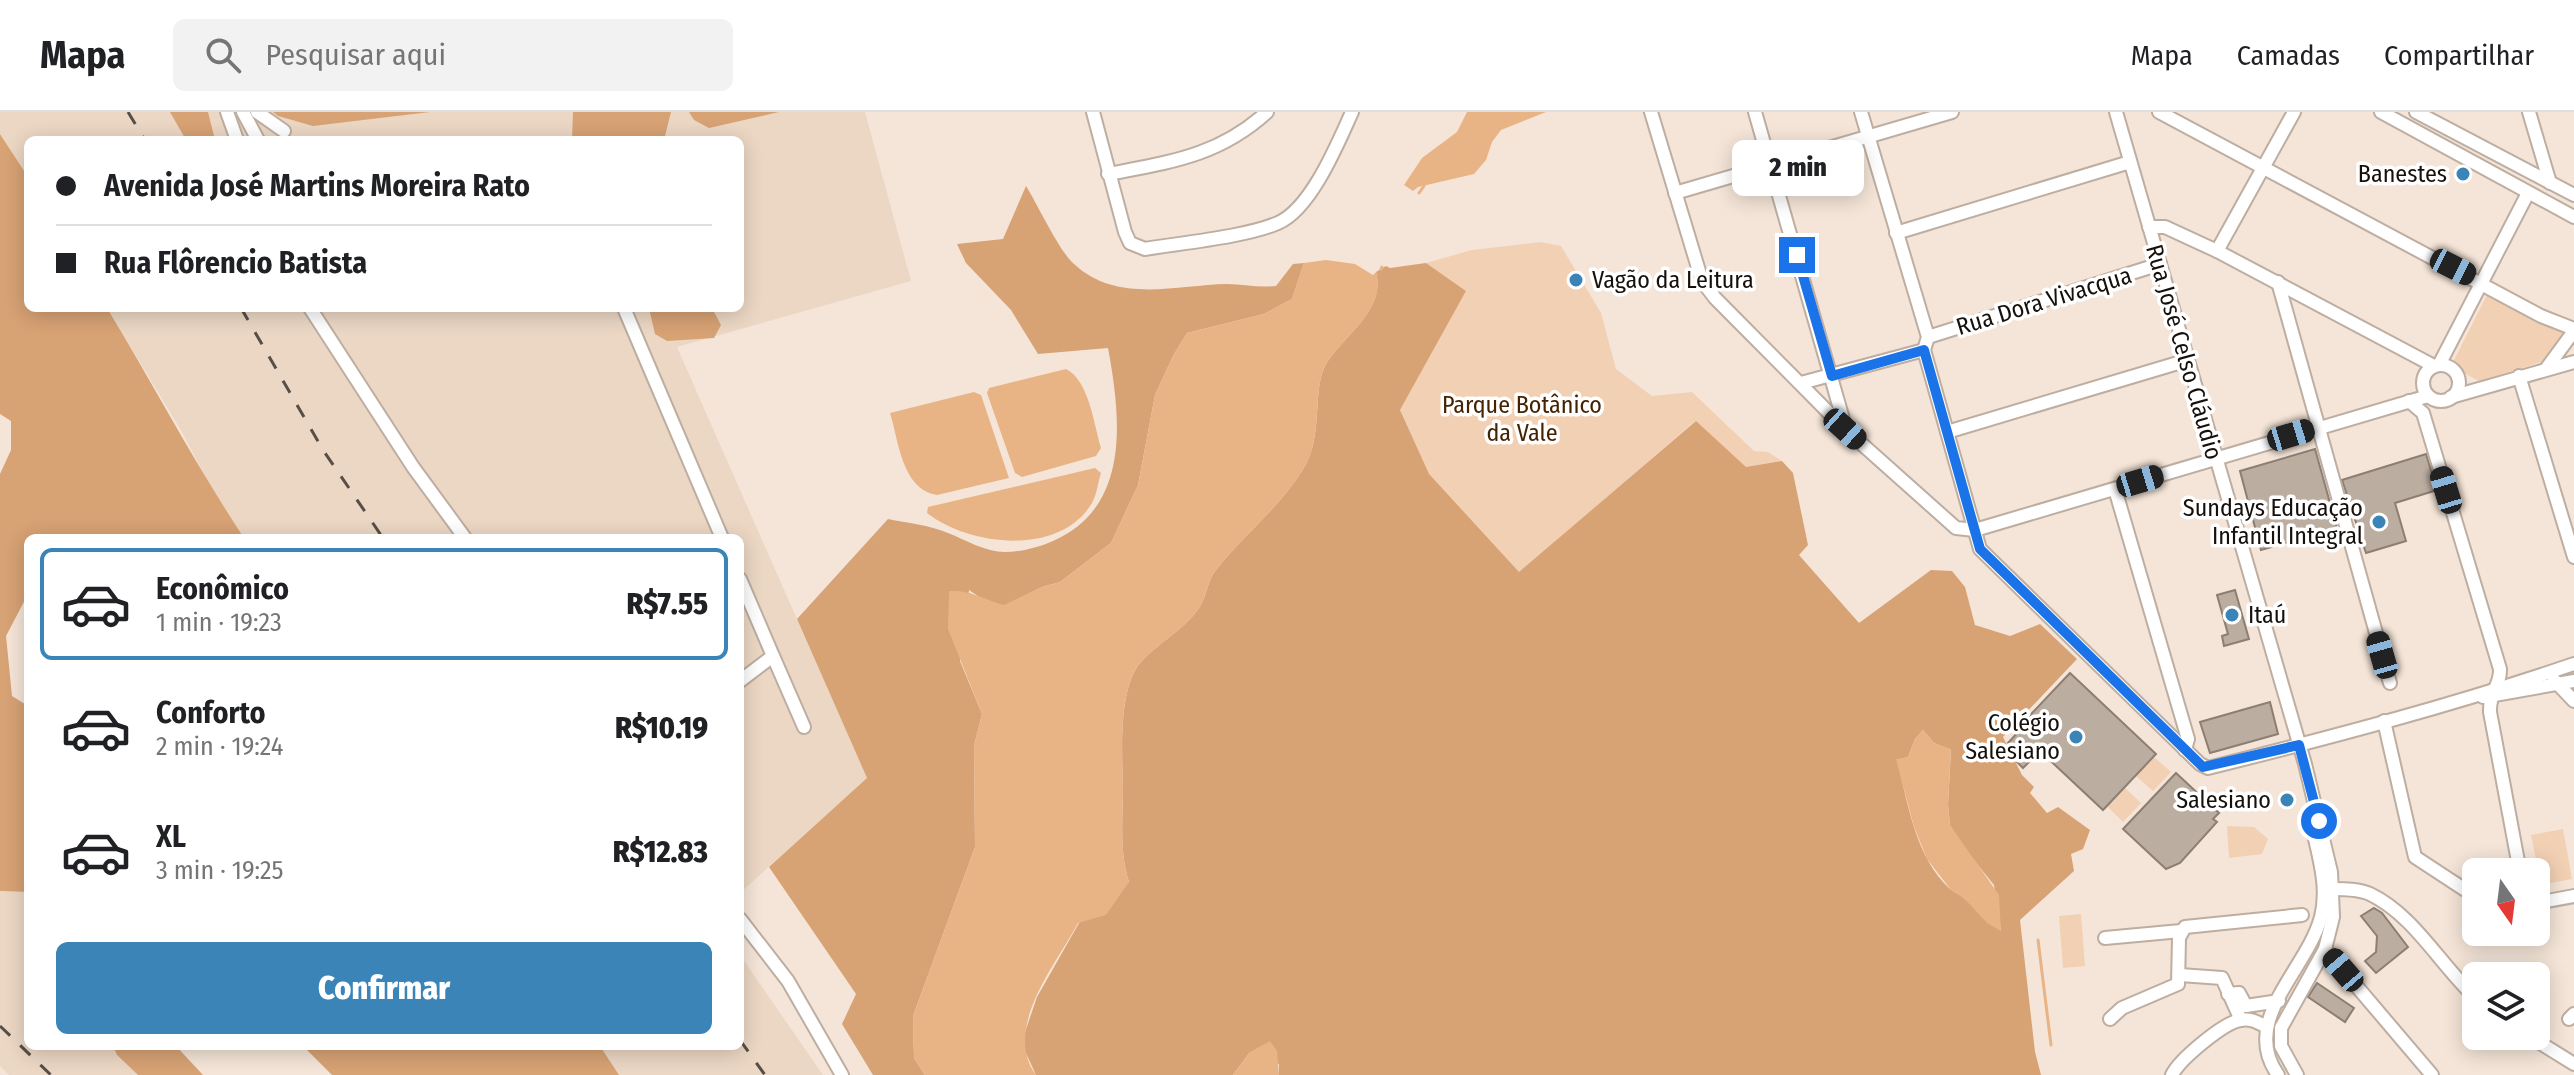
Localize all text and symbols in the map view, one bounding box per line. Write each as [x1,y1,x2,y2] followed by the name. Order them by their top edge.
[173,19,733,91] search box
[40,32,125,78] text: Mapa
[201,33,245,77] icon: search
[265,37,446,73] text: Pesquisar aqui
[2131,39,2193,72] text: Mapa
[2237,39,2340,72] text: Camadas
[2384,39,2534,72] text: Compartilhar
[1731,139,1863,195] callout: 2 min
[1769,152,1827,183] text: 2 min
[2358,160,2447,188] place label: Banestes
[2454,165,2472,183] marker: Banestes
[104,168,530,204] text: Avenida José Martins Moreira Rato
[1779,237,1815,273] route end
[2140,241,2228,463] street label: Rua José Celso Cláudio
[104,245,367,281] text: Rua Flôrencio Batista
[2426,245,2480,289] car
[1953,261,2135,341] street label: Rua Dora Vivacqua
[1592,266,1754,294] place label: Vagão da Leitura
[1567,271,1585,289] marker: Vagão da Leitura
[1442,391,1602,447] park label: Parque Botânico da Vale
[1819,404,1871,454] car
[2265,417,2317,453] car
[2114,463,2166,499] car
[2428,464,2464,516] car
[2183,494,2363,550] place label: Sundays Educação Infantil Integral
[2370,513,2388,531] marker: Sundays Educação Infantil Integral
[60,568,132,640] icon: car
[156,571,289,607] text: Econômico
[626,586,708,622] text: R$7.55
[2248,601,2286,629] place label: Itaú
[2223,606,2241,624] marker: Itaú
[156,607,282,638] text: 1 min · 19:23
[2364,629,2400,681] car
[60,692,132,764] icon: car
[156,695,265,731] text: Conforto
[1965,709,2060,765] place label: Colégio Salesiano
[615,710,708,746] text: R$10.19
[2067,728,2085,746] marker: Colégio Salesiano
[156,731,283,762] text: 2 min · 19:24
[2176,786,2271,814] place label: Salesiano
[2278,791,2296,809] marker: Salesiano
[2301,803,2337,839] route start
[60,816,132,888] icon: car
[156,819,186,855] text: XL
[613,834,708,870] text: R$12.83
[156,855,284,886] text: 3 min · 19:25
[2462,858,2550,946] north arrow
[2462,858,2550,1050] map controls
[56,942,712,1034] button: Confirmar
[2318,944,2368,996] car
[2462,962,2550,1050] button: layers

